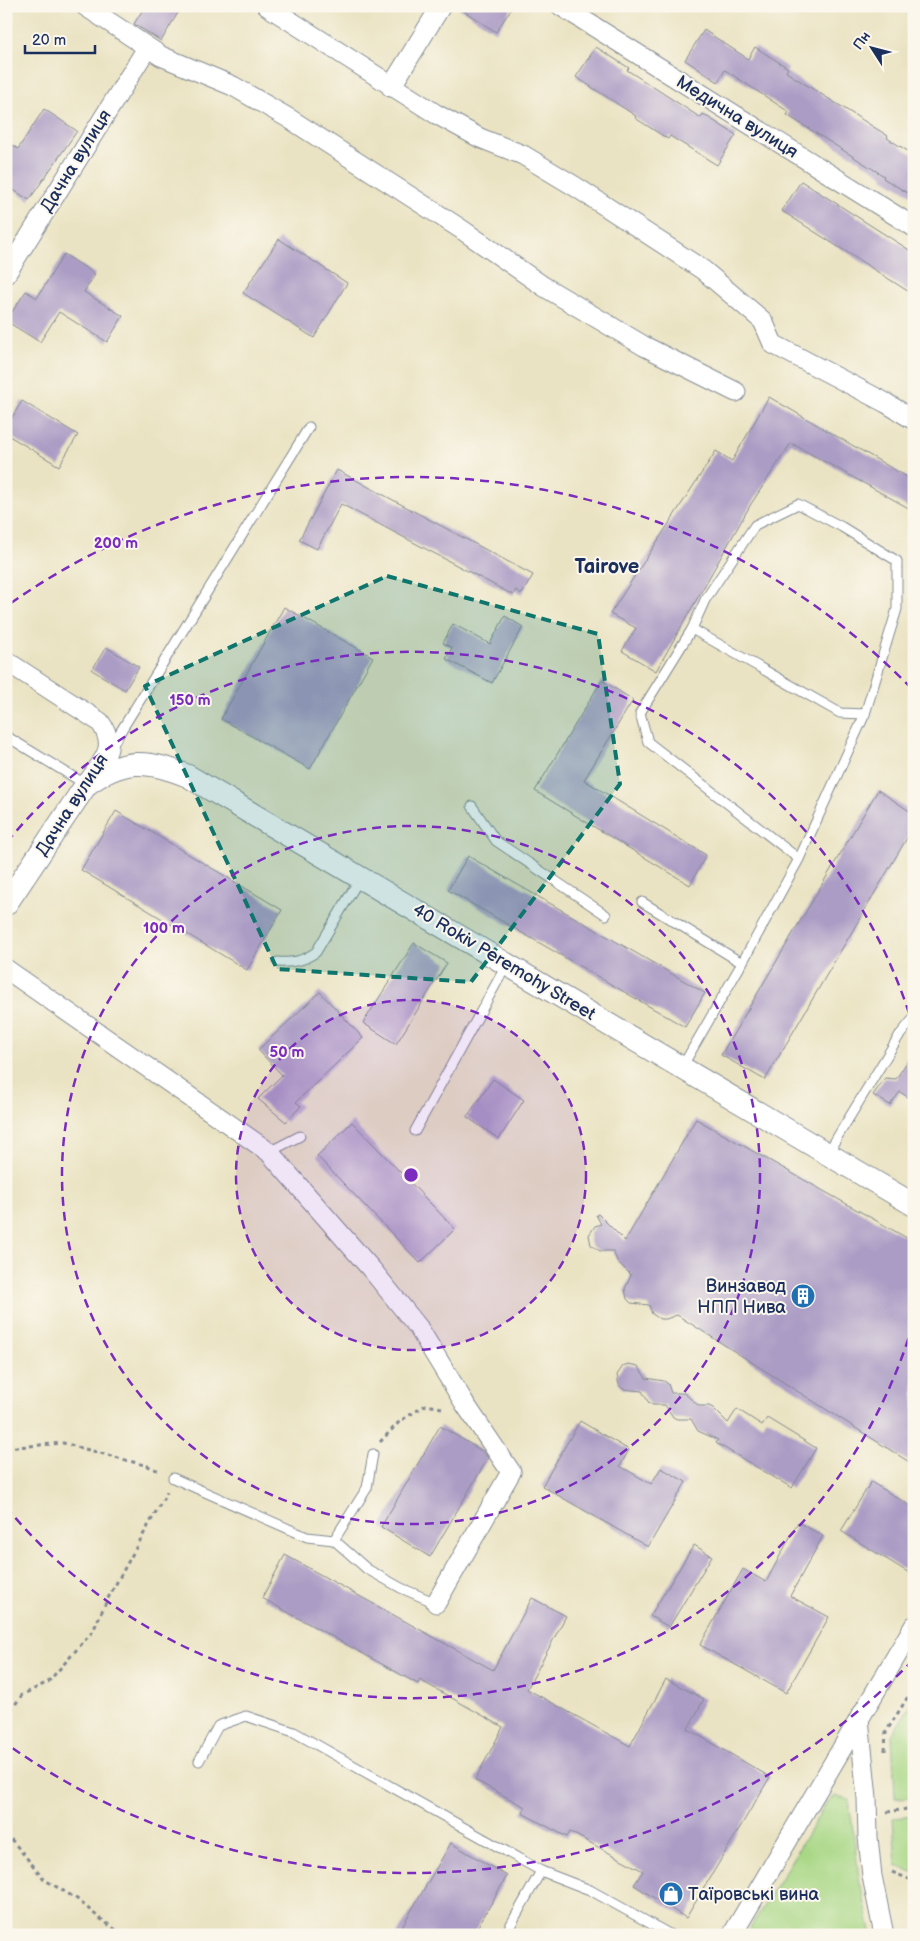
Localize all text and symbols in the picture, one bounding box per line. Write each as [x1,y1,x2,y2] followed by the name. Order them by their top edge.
[25,22,95,54] scale bar
[848,22,898,72] north arrow
[850,28,874,53] text: Пн
[32,31,66,50] text: 20 m
[672,71,802,163] street label: Медична вулиця
[36,106,116,216] street label: Дачна вулиця
[94,534,138,553] text: 200 m
[575,555,639,579] district label: Tairove
[169,691,211,710] text: 150 m
[31,750,113,860] street label: Дачна вулиця
[409,899,600,1025] street label: 40 Rokiv Peremohy Street
[143,919,185,938] text: 100 m
[270,1043,305,1062] text: 50 m
[402,1166,420,1184] centre of rings
[697,1276,786,1318] place label: Винзавод НПП Нива
[790,1283,816,1309] building icon: Винзавод НПП Нива
[658,1881,684,1907] shop icon: Таїровські вина
[688,1884,820,1905] place label: Таїровські вина

